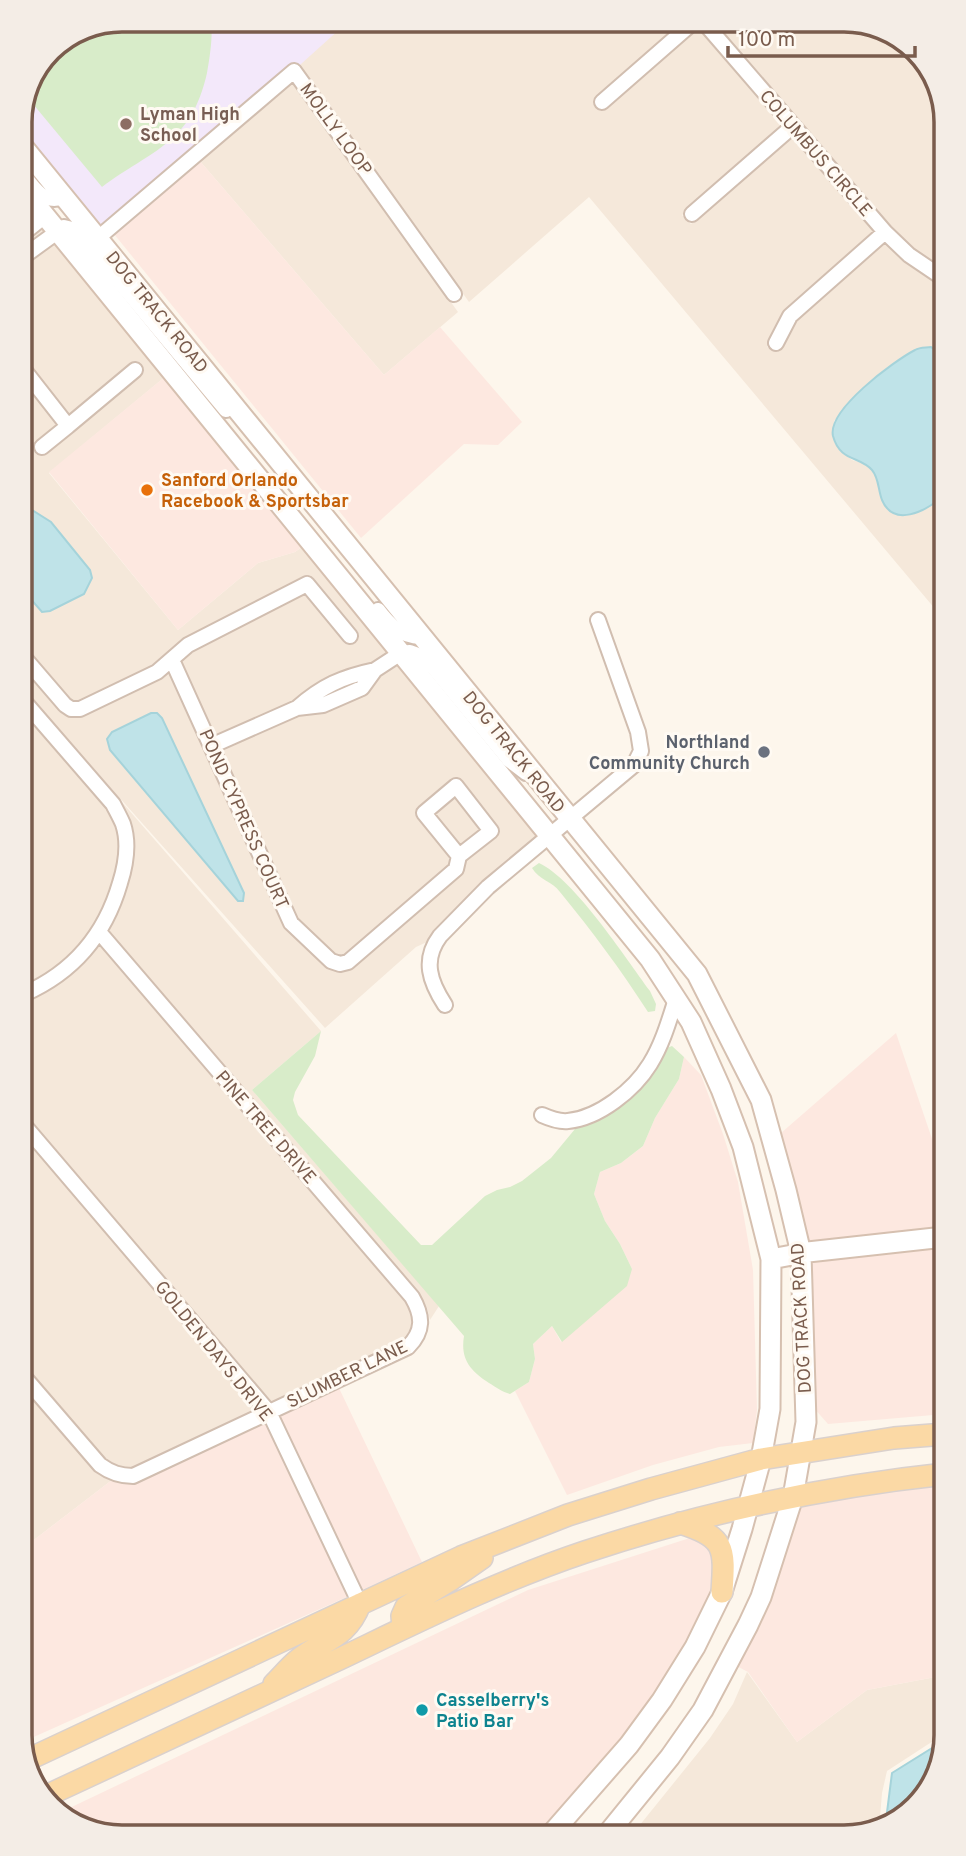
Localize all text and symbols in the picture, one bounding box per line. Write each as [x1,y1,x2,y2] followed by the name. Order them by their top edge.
[728,14,915,58] scale bar
[738,27,795,54] text: 100 m
[294,79,376,181] street label: MOLLY LOOP
[753,86,876,222] street label: COLUMBUS CIRCLE
[140,104,240,148] place label: Lyman High School
[118,116,134,132] marker: Lyman High School
[99,247,212,379] street label: DOG TRACK ROAD
[161,470,349,514] place label: Sanford Orlando Racebook & Sportsbar
[139,482,155,498] marker: Sanford Orlando Racebook & Sportsbar
[456,687,569,819] street label: DOG TRACK ROAD
[192,726,293,913] street label: POND CYPRESS COURT
[589,732,750,776] place label: Northland Community Church
[756,744,772,760] marker: Northland Community Church
[209,1067,320,1189] street label: PINE TREE DRIVE
[787,1242,818,1394] street label: DOG TRACK ROAD
[149,1277,277,1427] street label: GOLDEN DAYS DRIVE
[283,1336,412,1415] street label: SLUMBER LANE
[436,1690,549,1734] place label: Casselberry's Patio Bar
[414,1702,430,1718] marker: Casselberry's Patio Bar

